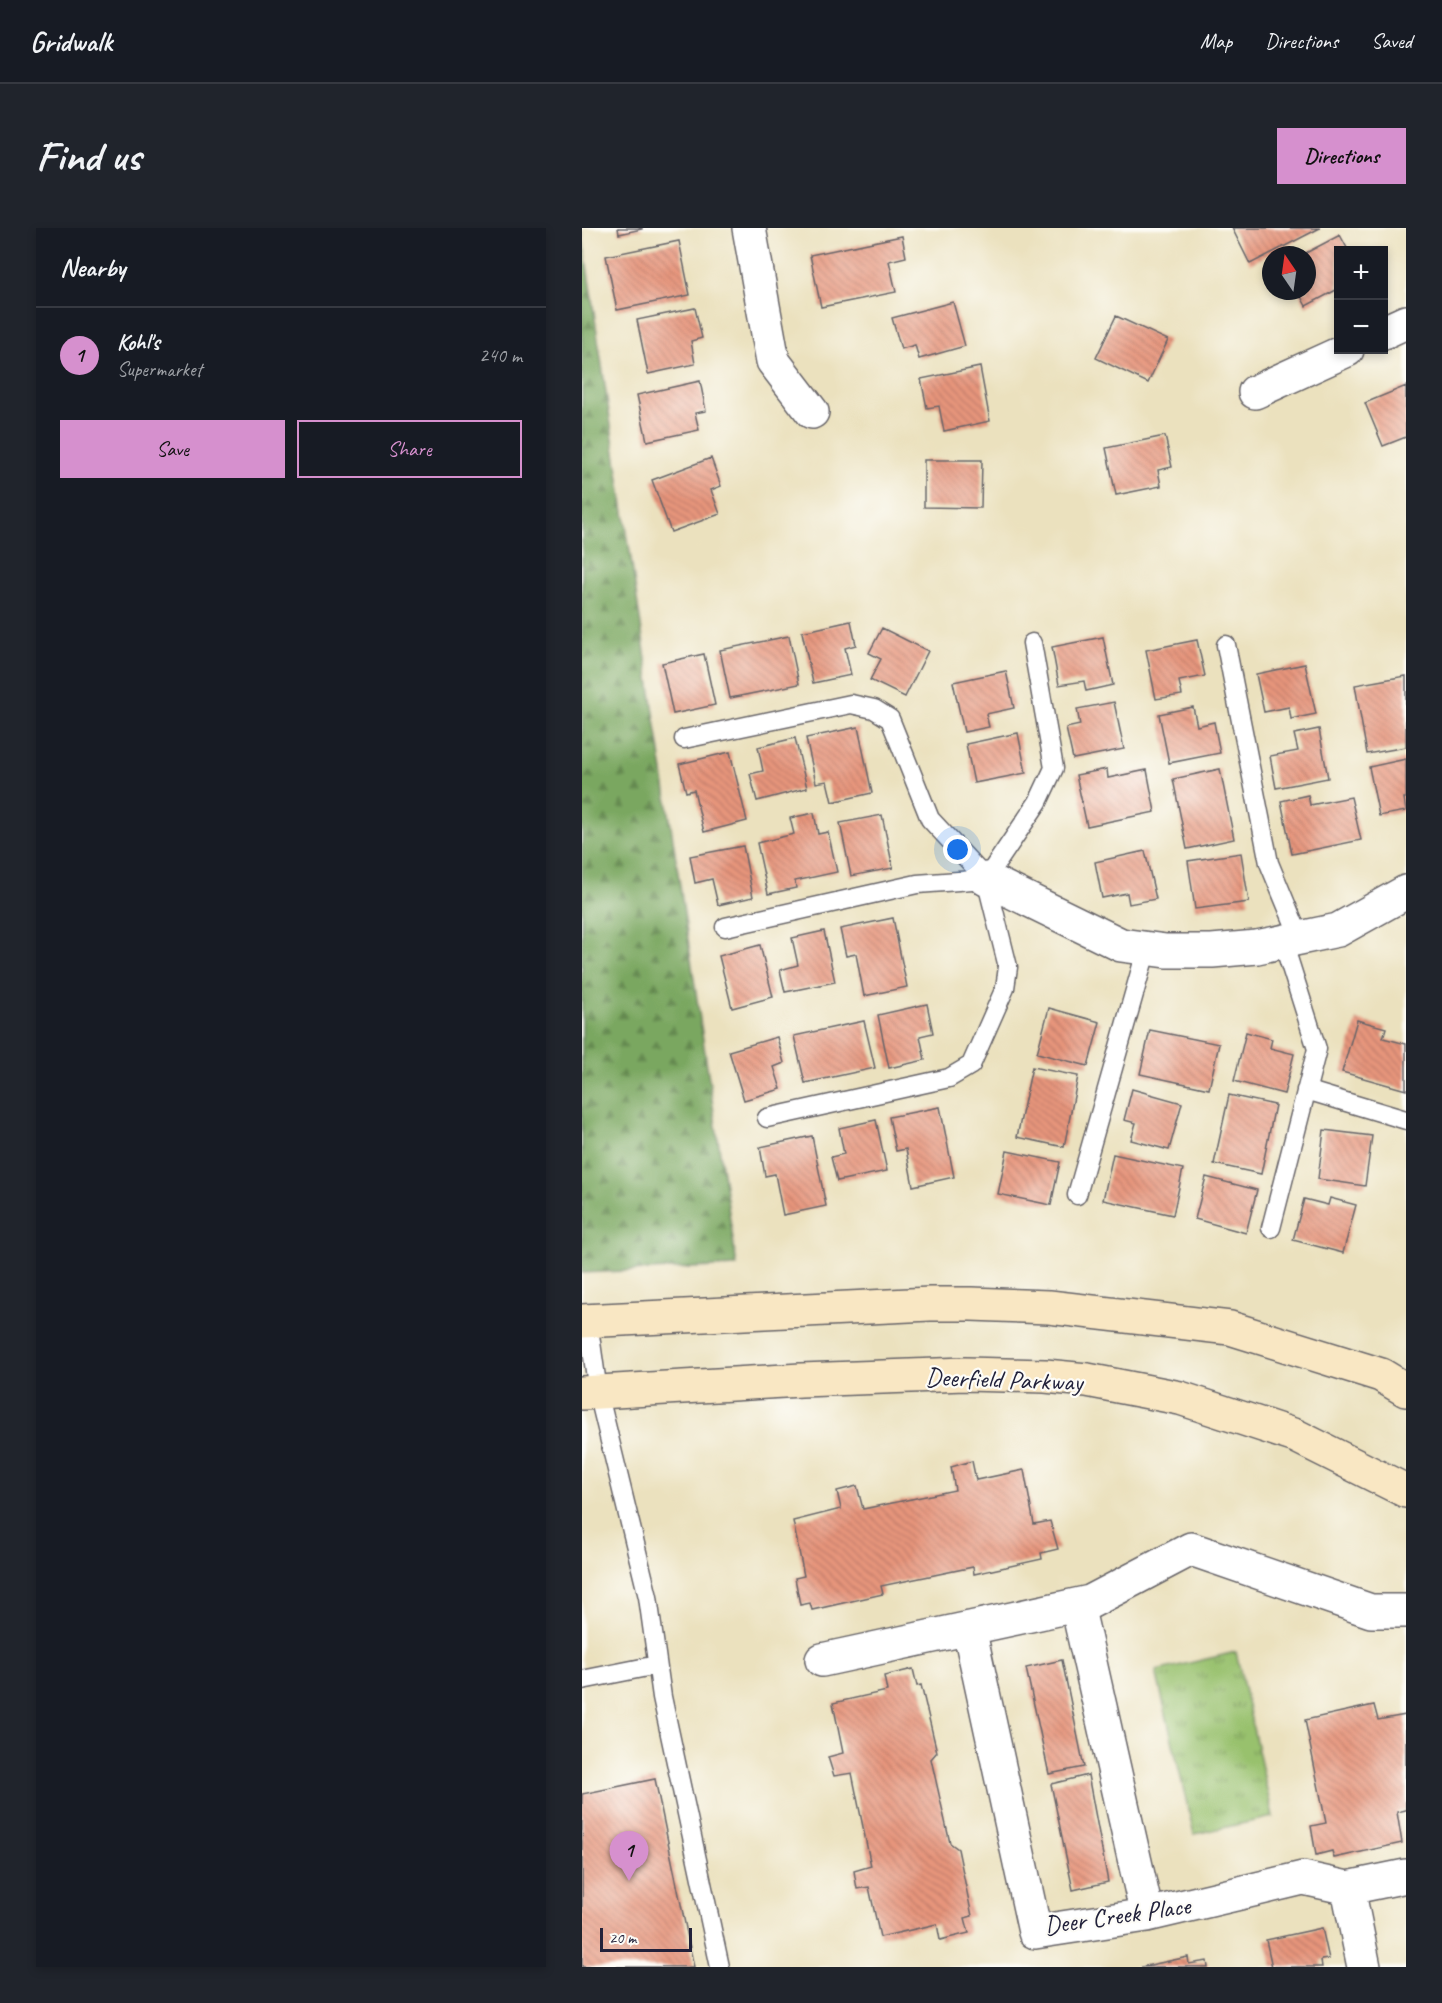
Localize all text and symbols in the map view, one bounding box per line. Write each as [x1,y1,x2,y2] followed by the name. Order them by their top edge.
[30,24,112,59] text: Gridwalk
[1200,28,1232,54] text: Map
[1265,28,1338,54] text: Directions
[1371,28,1412,54] text: Saved
[1277,128,1406,184] button: Directions
[36,130,141,183] text: Find us
[1262,246,1316,300] north arrow
[1334,246,1388,354] map controls
[1334,246,1388,300] button: +
[60,251,125,284] text: Nearby
[1334,300,1388,354] button: −
[117,329,160,357] text: Kohl's
[75,343,84,368] text: 1
[479,343,522,368] text: 240 m
[117,357,202,382] text: Supermarket
[60,420,285,478] button: Save
[297,420,522,478] button: Share
[943,835,972,864] your location
[925,1360,1085,1399] street label: Deerfield Parkway
[610,1832,648,1881] pin: 1
[1042,1889,1194,1942] street label: Deer Creek Place
[600,1925,692,1952] scale bar
[609,1928,636,1948] text: 20 m

